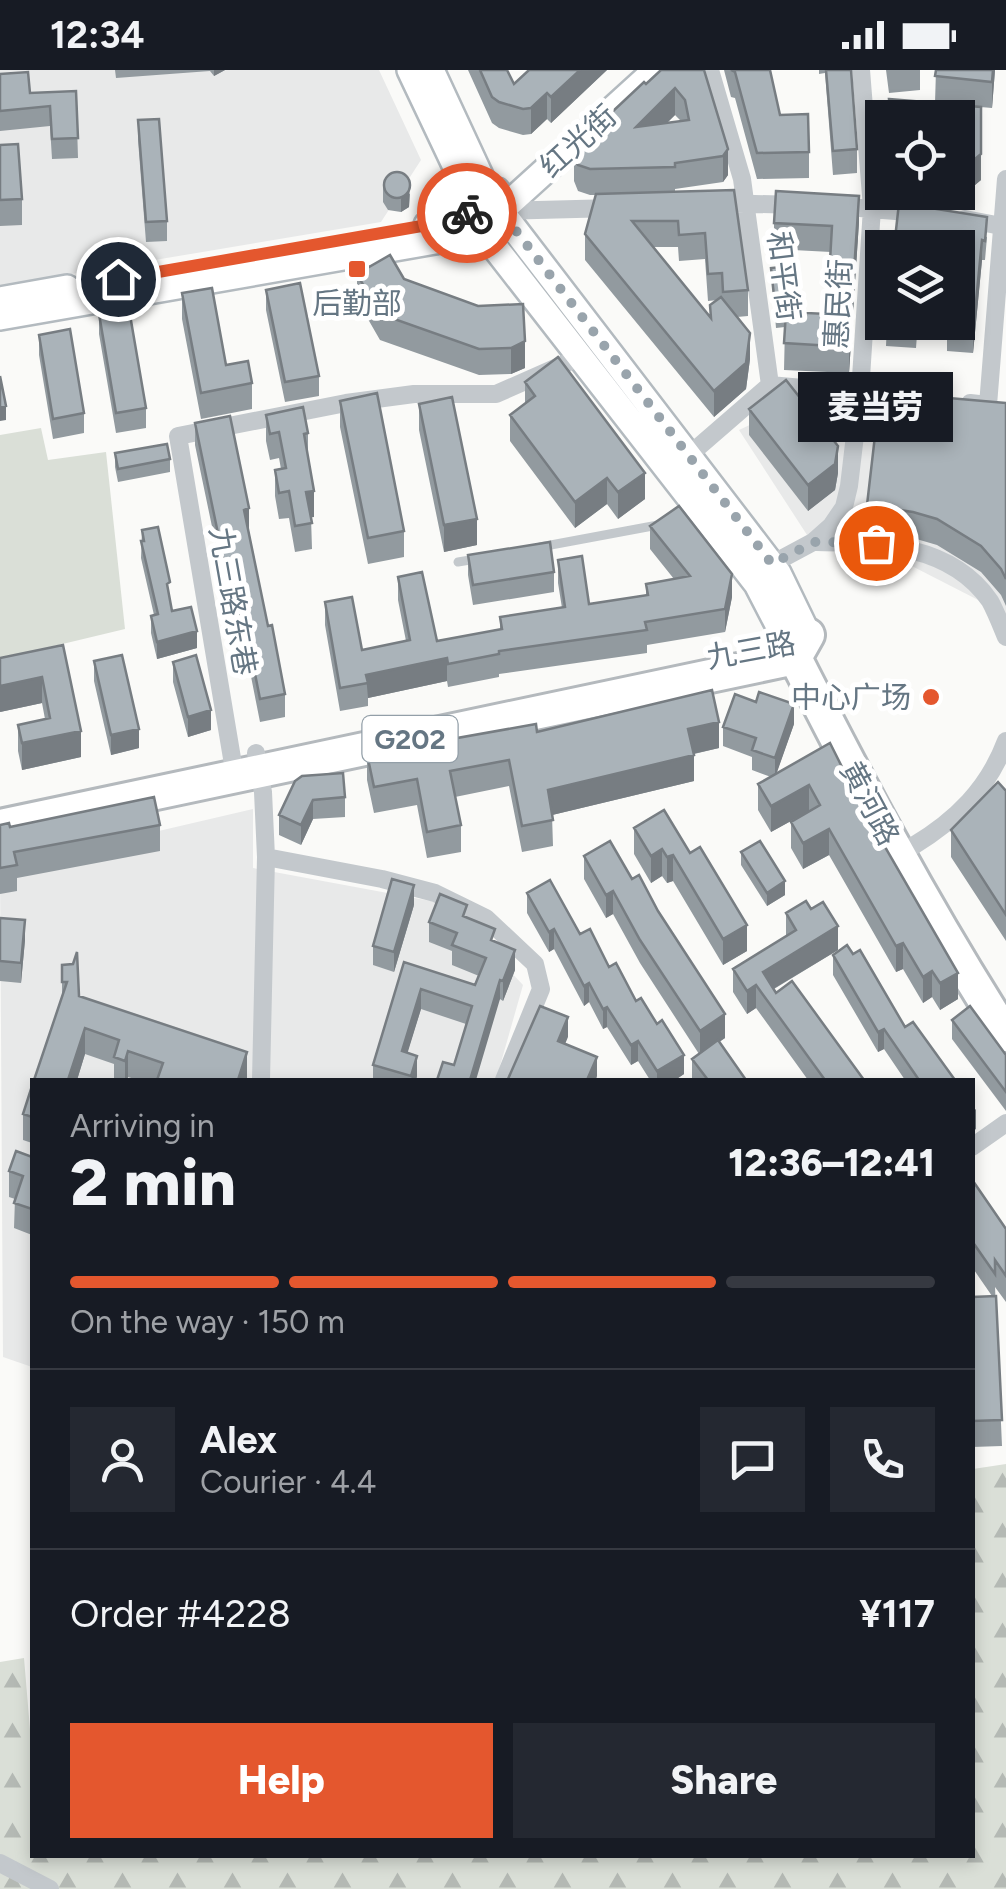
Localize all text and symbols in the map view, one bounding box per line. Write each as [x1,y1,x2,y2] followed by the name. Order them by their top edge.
[50,12,145,58] text: 12:34
[532,97,624,185] street label: 红光街
[865,100,975,340] map controls
[865,100,975,210] button: locate
[417,163,517,263] courier
[440,186,495,241] icon: bike
[760,229,808,323] street label: 和平街
[865,230,975,340] button: layers
[76,237,161,322] pin
[91,252,146,307] icon: home
[346,258,368,280] marker: 后勤部
[817,258,859,350] street label: 惠民街
[312,285,402,322] place label: 后勤部
[798,373,954,443] callout: 麦当劳
[827,388,924,426] text: 麦当劳
[834,501,919,586] pin
[849,516,904,571] icon: bag
[202,524,264,678] street label: 九三路东巷
[703,624,799,676] street label: 九三路
[791,679,911,716] place label: 中心广场
[920,686,942,708] marker: 中心广场
[362,716,458,762] road number: G202
[833,755,907,851] street label: 黄河路
[70,1107,215,1145] text: Arriving in
[728,1140,935,1186] text: 12:36–12:41
[70,1143,236,1221] text: 2 min
[70,1303,345,1341] text: On the way · 150 m
[70,1407,175,1512] button: person
[700,1407,805,1512] button: chat
[830,1407,935,1512] button: phone
[200,1417,277,1463] text: Alex
[200,1463,376,1501] text: Courier · 4.4
[70,1591,291,1637] text: Order #4228
[859,1591,935,1637] text: ¥117
[70,1723,493,1838] button: Help
[513,1723,935,1838] button: Share

